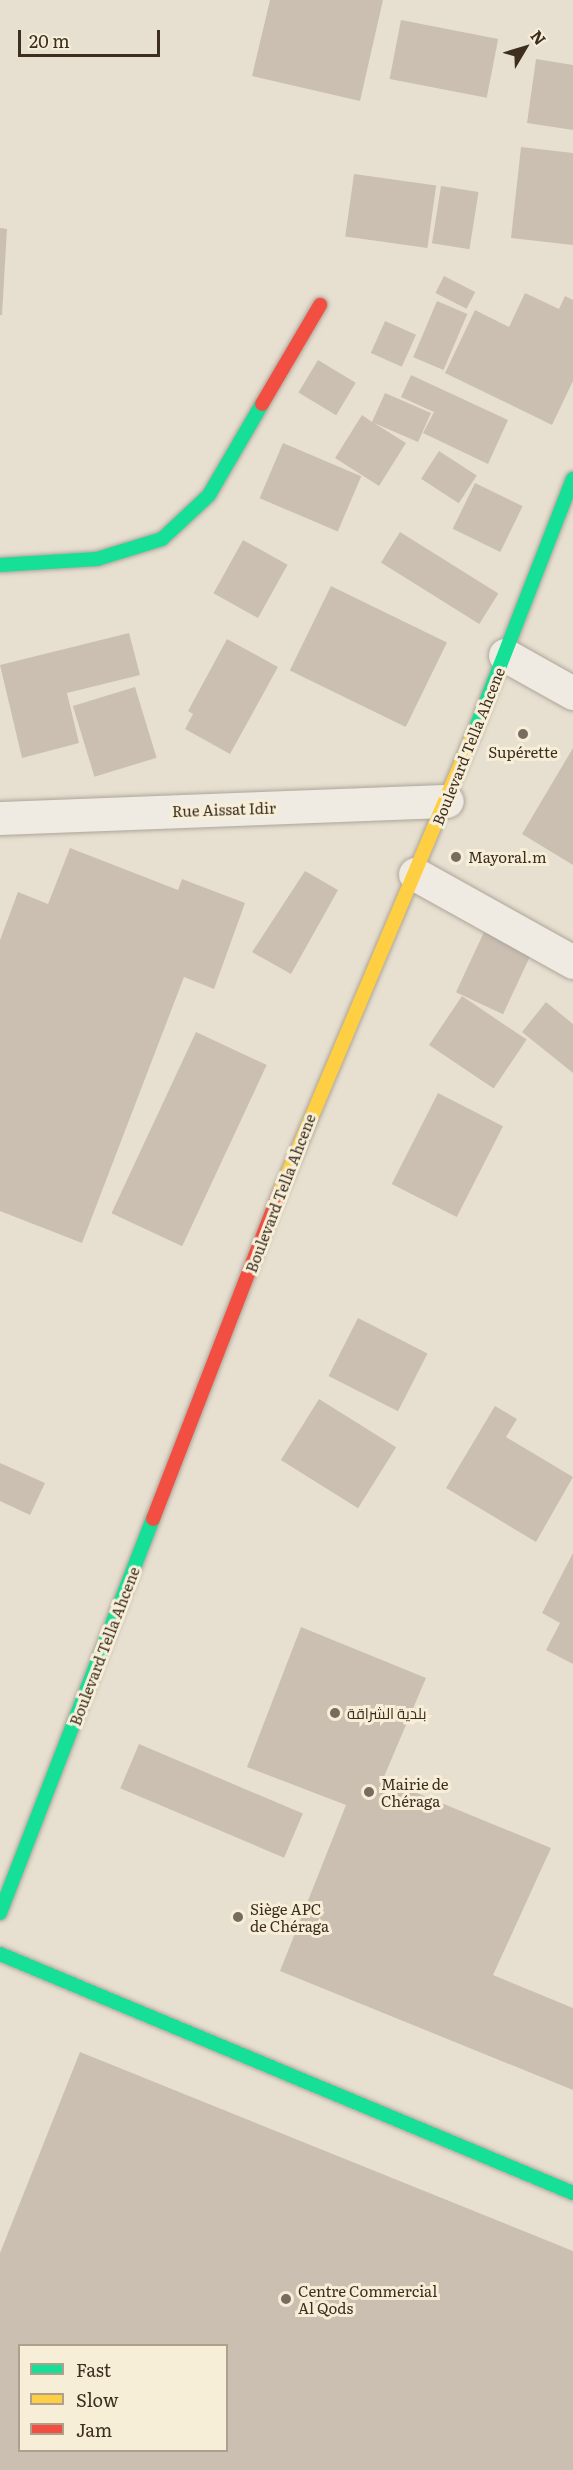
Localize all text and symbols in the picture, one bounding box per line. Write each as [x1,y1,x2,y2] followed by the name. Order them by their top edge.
[21,18,164,56] scale bar
[495,18,555,78] north arrow
[526,24,553,50] text: N
[29,27,70,54] text: 20 m
[428,665,508,827] street label: Boulevard Tella Ahcene
[516,727,530,741] marker: Supérette
[488,743,558,761] place label: Supérette
[172,798,276,820] street label: Rue Aissat Idir
[468,848,547,866] place label: Mayoral.m
[449,850,463,864] marker: Mayoral.m
[241,1111,319,1275] street label: Boulevard Tella Ahcene
[65,1564,143,1728] street label: Boulevard Tella Ahcene
[347,1704,426,1722] place label: بلدية الشراقة
[328,1706,342,1720] marker: بلدية الشراقة
[381,1774,449,1809] place label: Mairie de Chéraga
[362,1785,376,1799] marker: Mairie de Chéraga
[250,1899,329,1934] place label: Siège APC de Chéraga
[231,1910,245,1924] marker: Siège APC de Chéraga
[298,2281,437,2316] place label: Centre Commercial Al Qods
[279,2292,293,2306] marker: Centre Commercial Al Qods
[18,2344,228,2452] legend
[76,2356,111,2383] text: Fast
[76,2386,118,2413] text: Slow
[76,2416,112,2443] text: Jam

